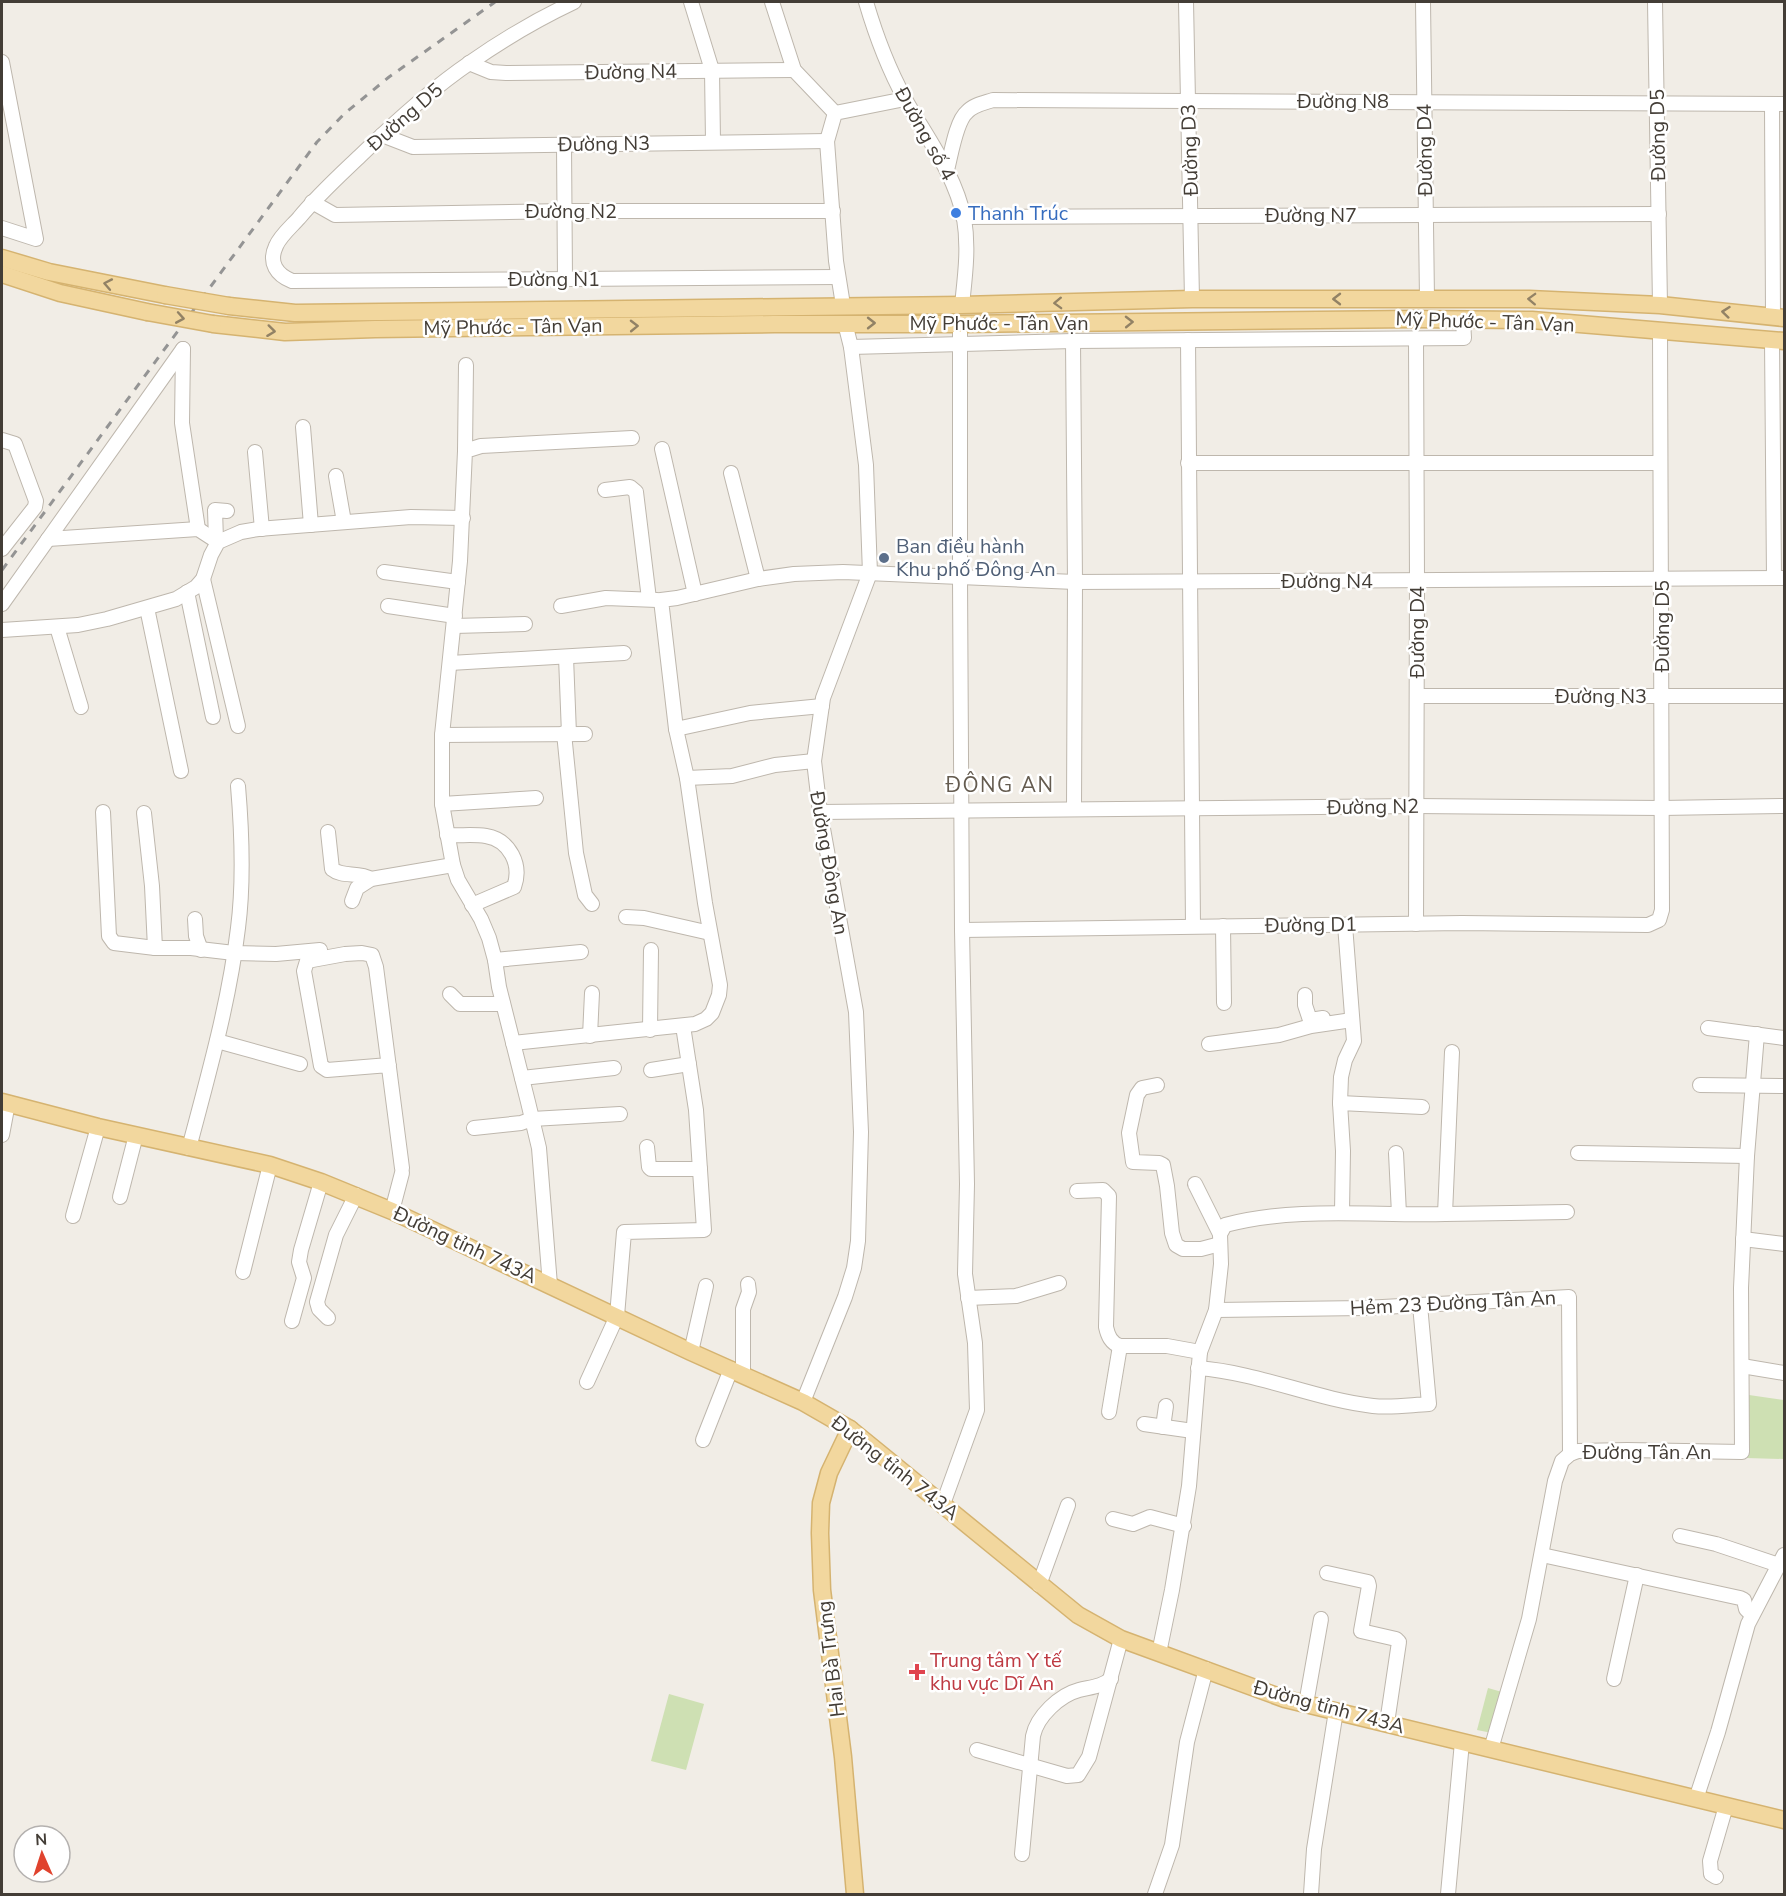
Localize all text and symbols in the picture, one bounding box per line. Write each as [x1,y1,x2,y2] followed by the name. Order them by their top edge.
[584,58,677,86] street label: Đường N4
[361,77,449,158] street label: Đường D5
[888,81,962,186] street label: Đường số 4
[1296,88,1389,115] street label: Đường N8
[1644,89,1672,182] street label: Đường D5
[1175,103,1205,198] street label: Đường D3
[1411,104,1439,197] street label: Đường D4
[557,130,650,158] street label: Đường N3
[524,198,617,225] street label: Đường N2
[968,200,1068,227] place label: Thanh Trúc
[1264,202,1357,229] street label: Đường N7
[949,206,963,220] marker: Thanh Trúc
[507,266,600,293] street label: Đường N1
[103,278,113,291] one-way arrow
[1332,293,1341,305] one-way arrow
[1527,293,1536,305] one-way arrow
[1053,296,1062,309] one-way arrow
[1395,305,1575,339] street label: Mỹ Phước - Tân Vạn
[1722,306,1731,319] one-way arrow
[909,310,1089,337] street label: Mỹ Phước - Tân Vạn
[175,311,185,324] one-way arrow
[423,312,603,342] street label: Mỹ Phước - Tân Vạn
[1125,315,1134,328] one-way arrow
[867,317,876,329] one-way arrow
[630,320,639,332] one-way arrow
[267,324,276,336] one-way arrow
[896,533,1056,583] place label: Ban điều hành Khu phố Đông An
[877,551,891,565] marker: Ban điều hành Khu phố Đông An
[1280,568,1373,595] street label: Đường N4
[1649,580,1676,673] street label: Đường D5
[1404,586,1431,679] street label: Đường D4
[1554,683,1647,710] street label: Đường N3
[944,771,1055,799] district label: ĐÔNG AN
[803,788,855,937] street label: Đường Đông An
[1326,793,1419,821] street label: Đường N2
[1264,911,1357,939] street label: Đường D1
[388,1199,542,1290] street label: Đường tỉnh 743A
[1349,1284,1557,1322] street label: Hẻm 23 Đường Tân An
[825,1409,965,1527] street label: Đường tỉnh 743A
[1582,1439,1711,1466] street label: Đường Tân An
[810,1599,852,1719] street label: Hai Bà Trưng
[930,1647,1062,1697] place label: Trung tâm Y tế khu vực Dĩ An
[908,1663,926,1681] marker: Trung tâm Y tế khu vực Dĩ An
[1249,1674,1408,1740] street label: Đường tỉnh 743A
[12,1824,72,1884] north arrow
[35,1829,48,1851] text: N

